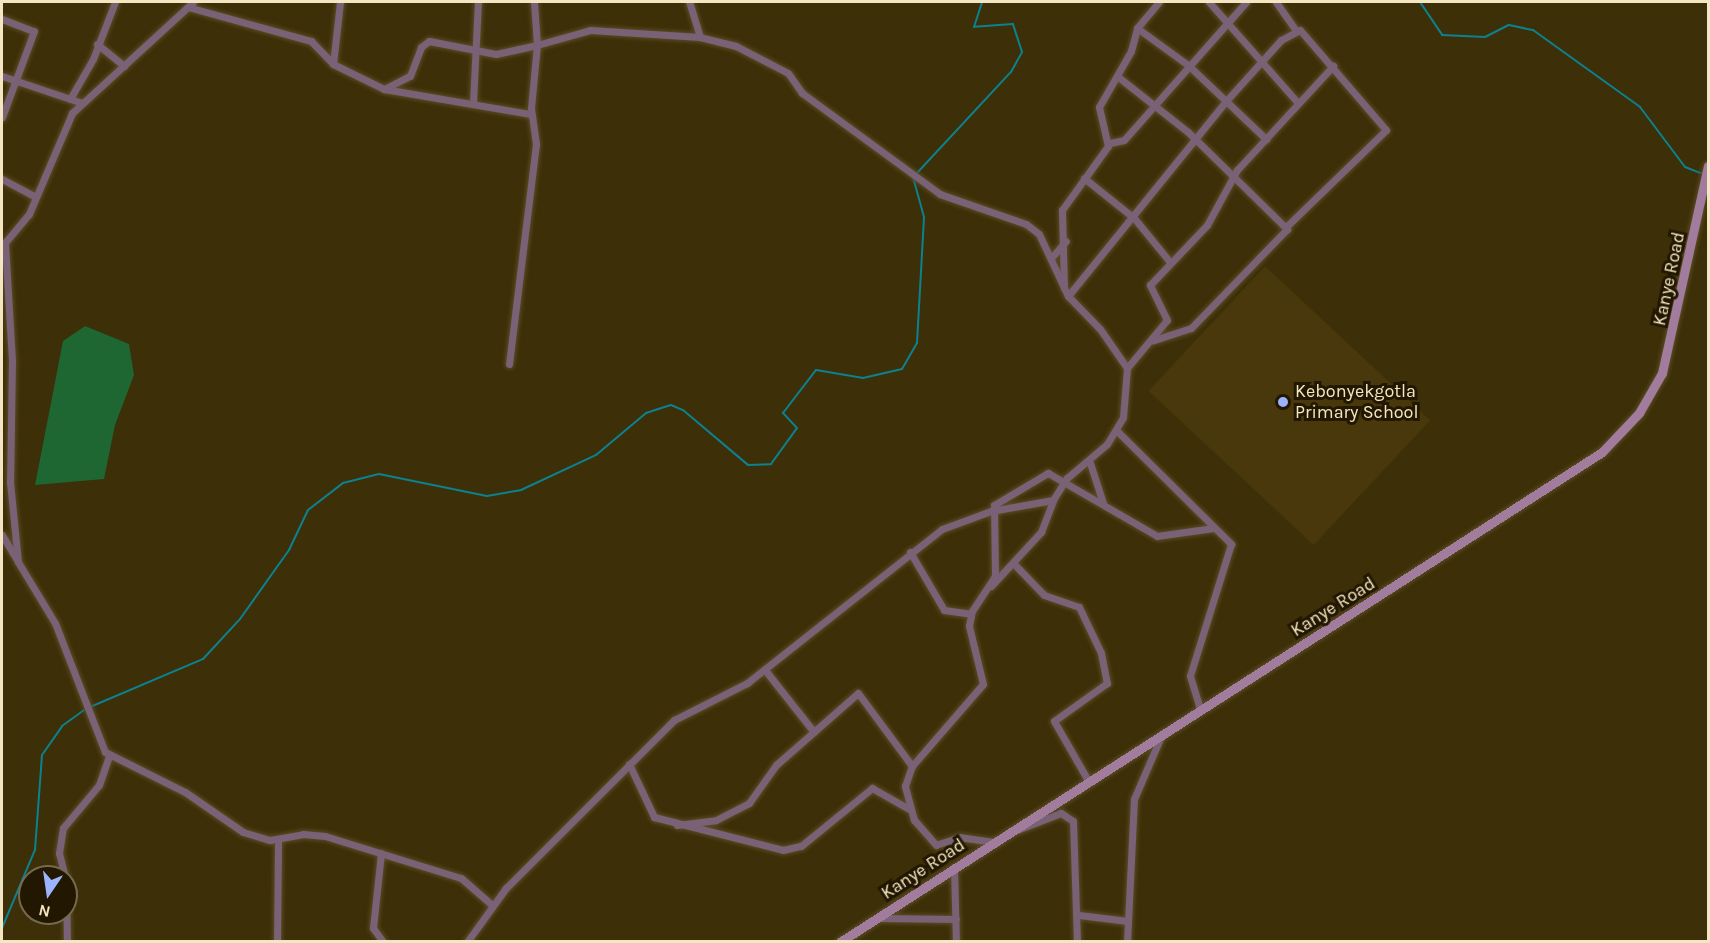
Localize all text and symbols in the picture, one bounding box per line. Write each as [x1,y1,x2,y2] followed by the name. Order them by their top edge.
[1649,230,1689,328] street label: Kanye Road
[1295,381,1418,424] place label: Kebonyekgotla Primary School
[1276,395,1290,409] marker: Kebonyekgotla Primary School
[1287,573,1379,641] street label: Kanye Road
[877,834,969,904] street label: Kanye Road
[18,865,78,925] north arrow
[37,901,52,922] text: N

